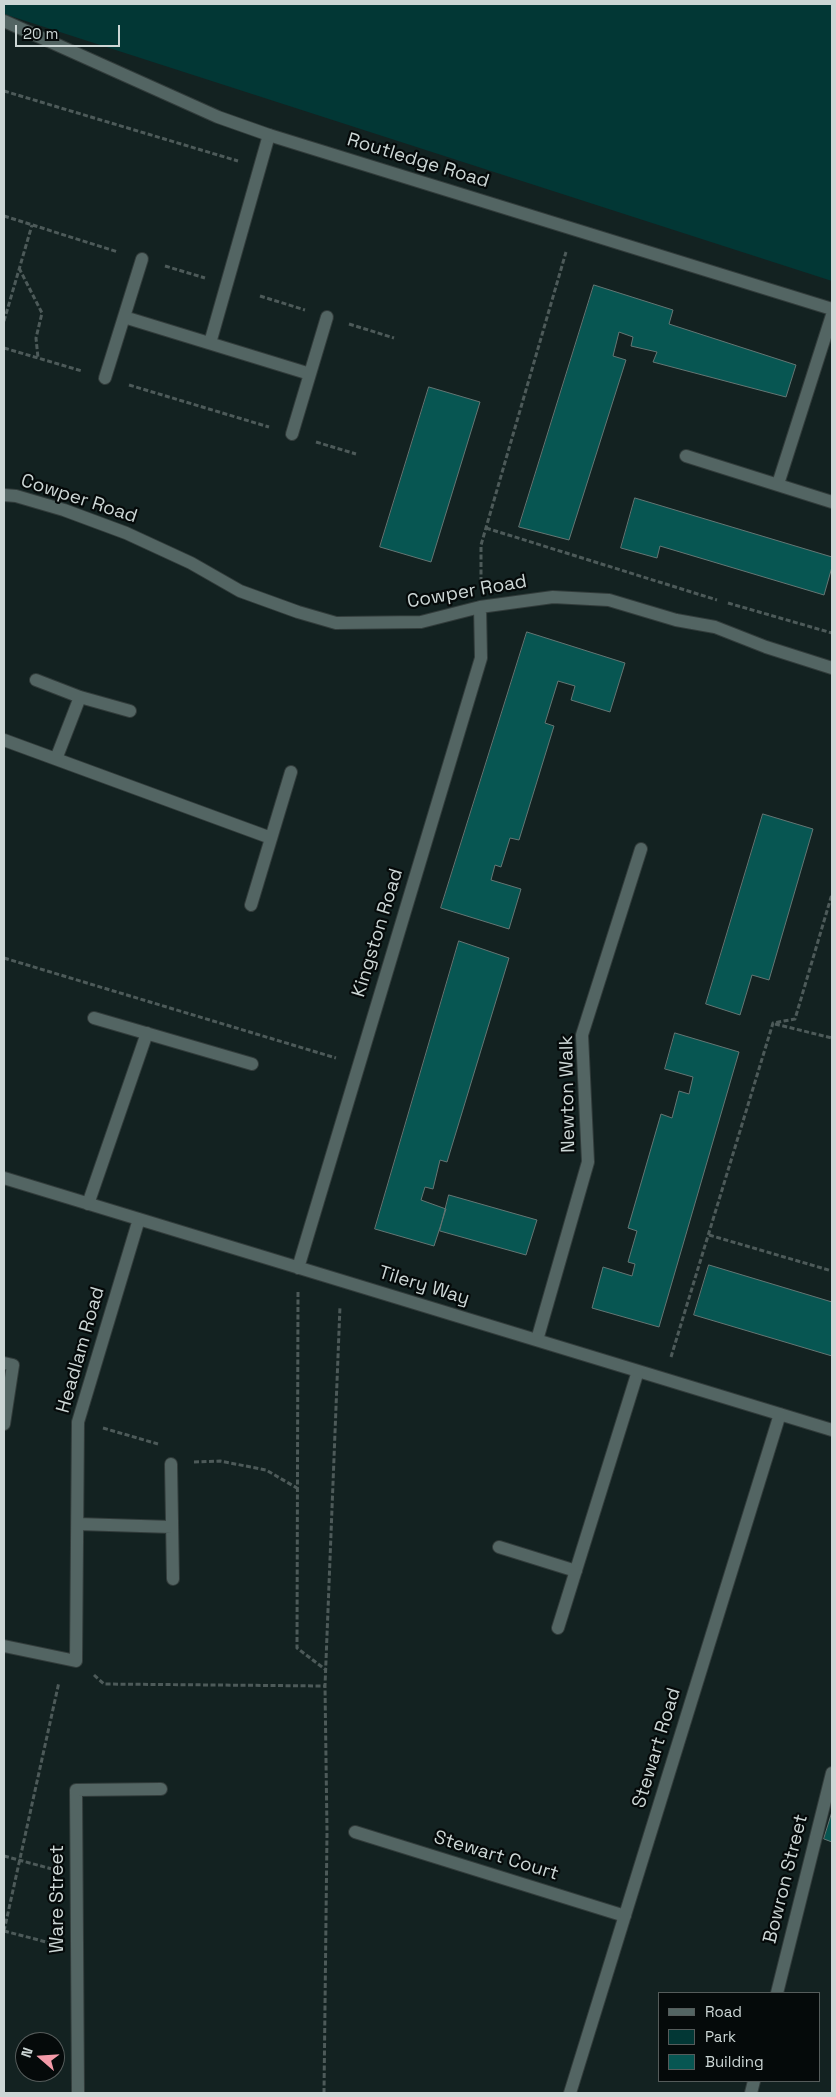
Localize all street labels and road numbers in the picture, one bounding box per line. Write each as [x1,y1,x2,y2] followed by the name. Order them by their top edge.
[344,129,492,193] street label: Routledge Road
[18,469,140,529] street label: Cowper Road
[405,570,529,614] street label: Cowper Road
[348,866,408,1000] street label: Kingston Road
[556,1035,580,1153] street label: Newton Walk
[376,1261,472,1311] street label: Tilery Way
[52,1284,110,1416] street label: Headlam Road
[628,1685,686,1811] street label: Stewart Road
[759,1812,813,1946] street label: Bowron Street
[431,1826,561,1886] street label: Stewart Court
[47,1845,69,1953] street label: Ware Street

